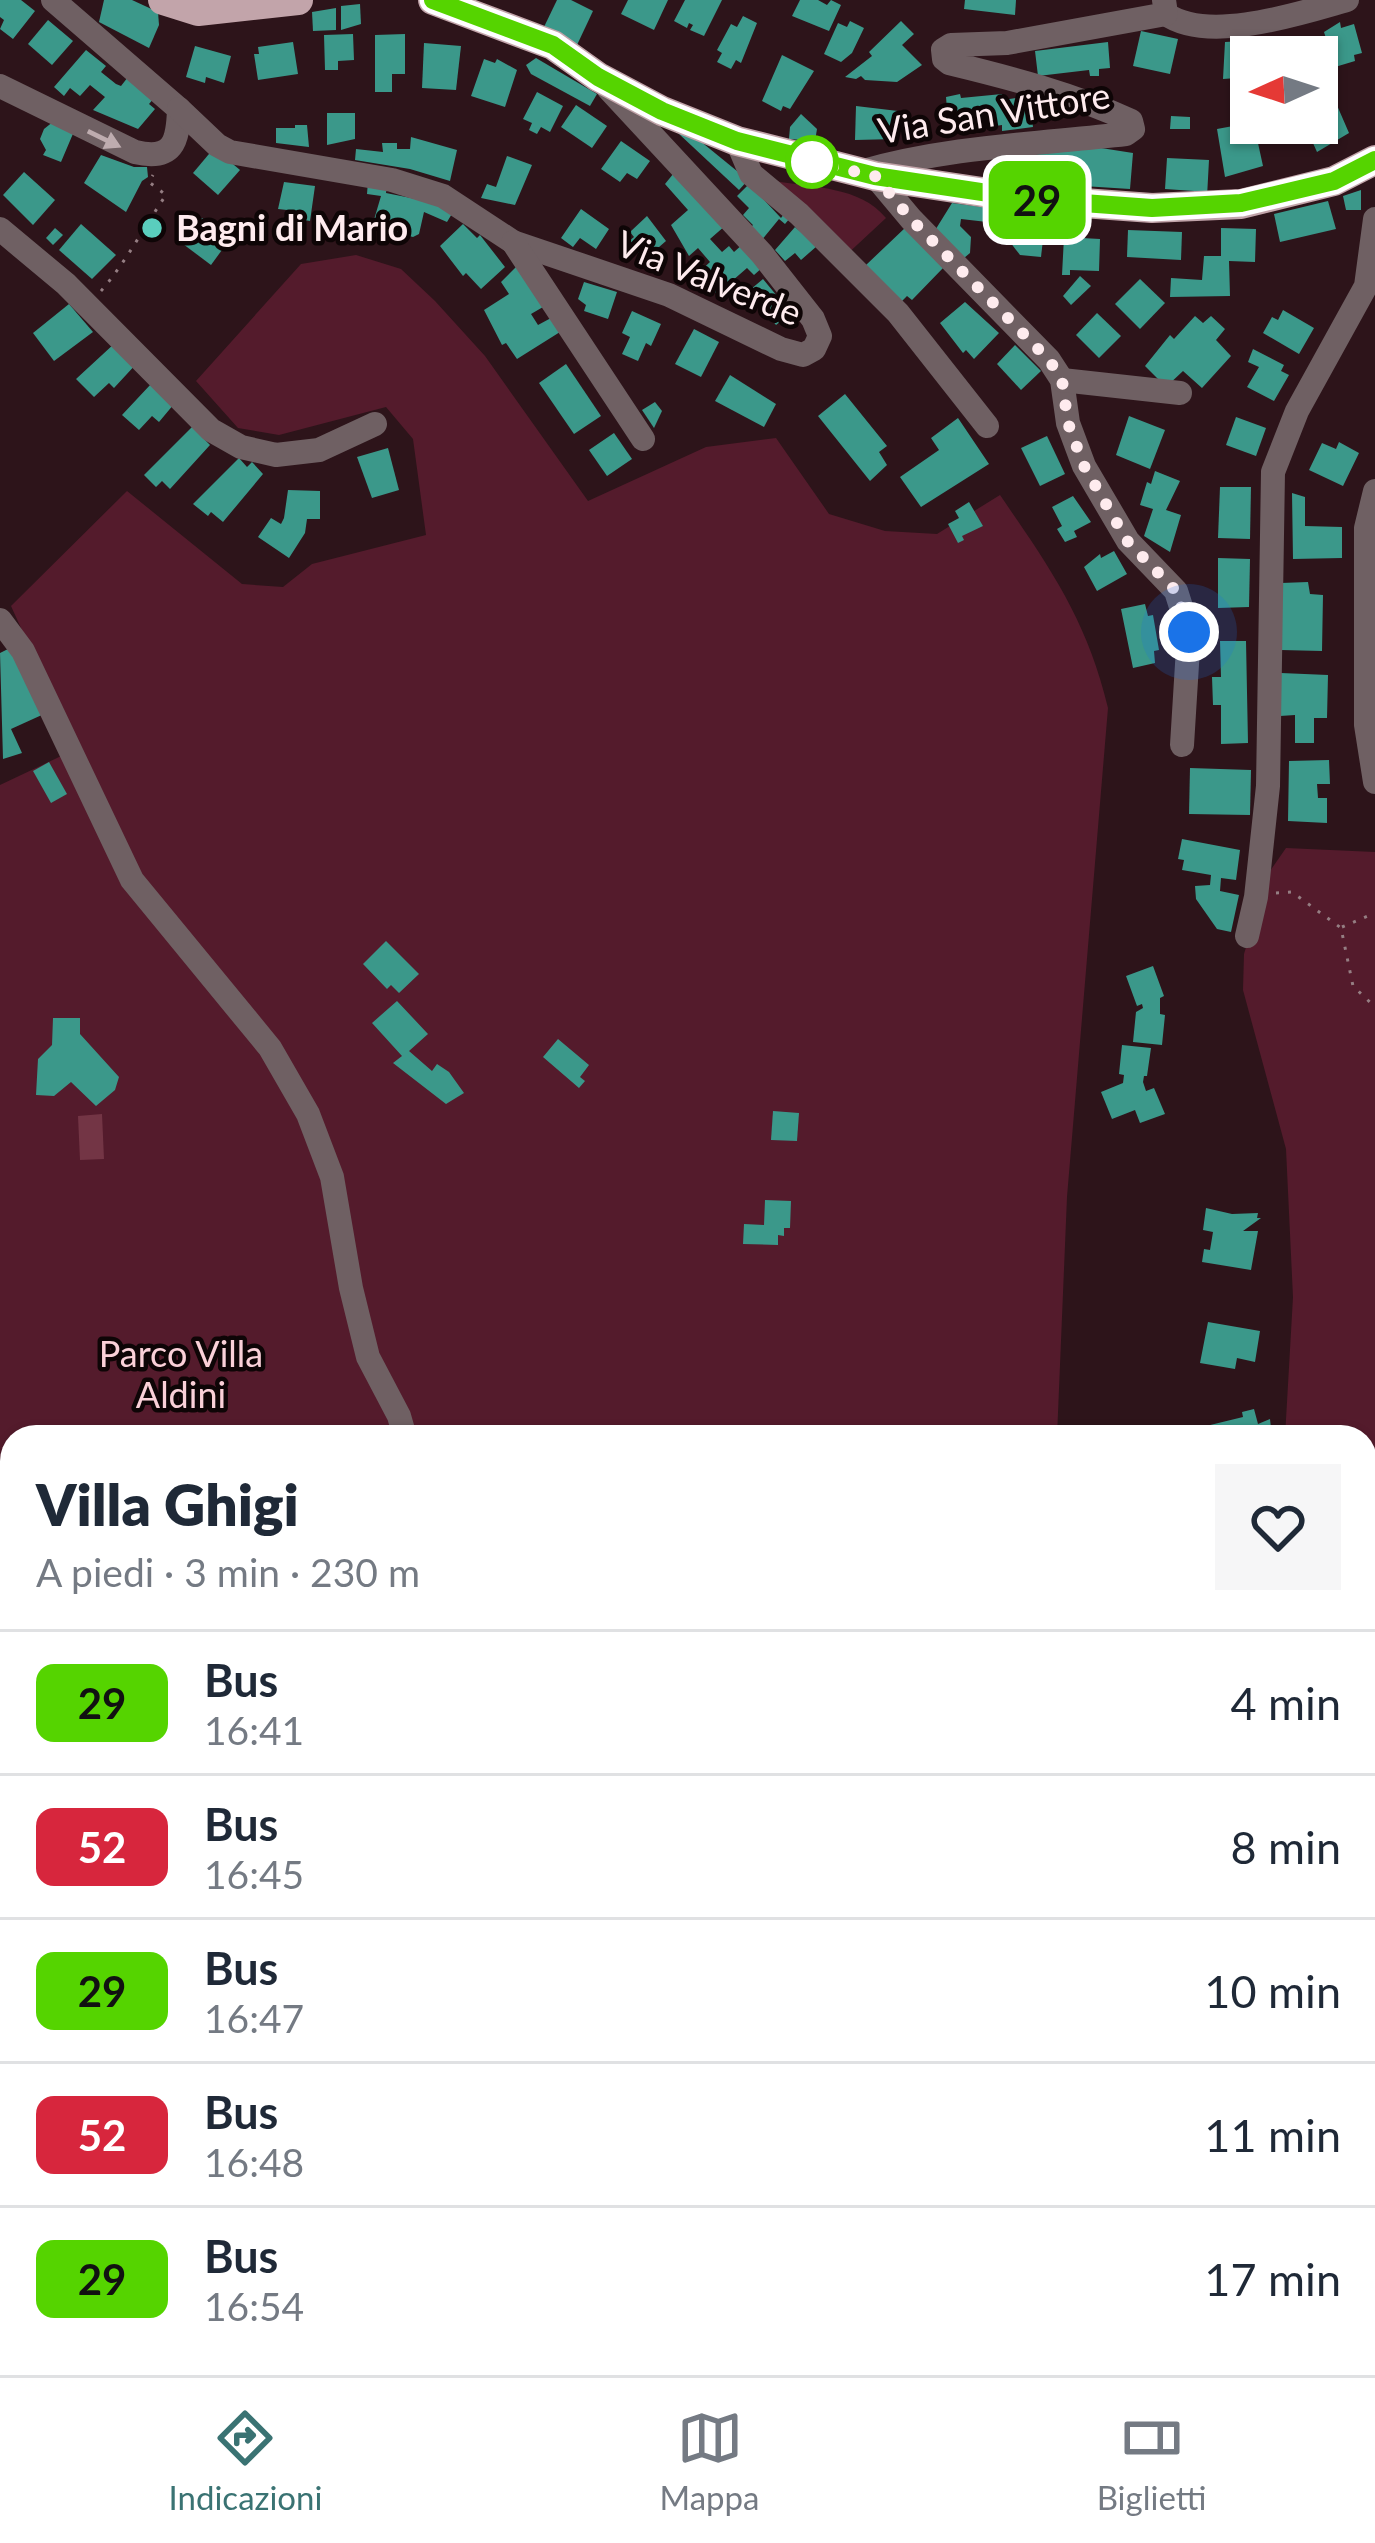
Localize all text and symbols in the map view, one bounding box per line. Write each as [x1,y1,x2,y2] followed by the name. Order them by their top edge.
[1230,36,1338,144] north arrow
[1230,36,1338,144] map controls
[875,72,1113,152] street label: Via San Vittore
[87,128,122,148] one-way arrow
[787,137,837,187] unlabelled marker
[983,161,1091,239] line badge: 29
[1013,175,1061,225] text: 29
[176,205,408,249] place label: Bagni di Mario
[139,215,165,241] marker: Bagni di Mario
[610,220,808,334] street label: Via Valverde
[1159,602,1219,662] your location
[99,1331,263,1416] park label: Parco Villa Aldini
[1215,1464,1341,1590] button: heart
[36,1470,299,1538] text: Villa Ghigi
[36,1549,420,1595] text: A piedi · 3 min · 230 m
[204,1653,278,1707] text: Bus
[1230,1676,1341,1730] text: 4 min
[78,1678,126,1728] text: 29
[204,1707,304,1753] text: 16:41
[204,1797,278,1851] text: Bus
[1230,1820,1341,1874] text: 8 min
[78,1822,126,1872] text: 52
[204,1851,304,1897] text: 16:45
[204,1941,278,1995] text: Bus
[1204,1964,1341,2018] text: 10 min
[78,1966,126,2016] text: 29
[204,1995,304,2041] text: 16:47
[204,2085,278,2139] text: Bus
[1204,2108,1341,2162] text: 11 min
[78,2110,126,2160] text: 52
[204,2139,304,2185] text: 16:48
[204,2229,278,2283] text: Bus
[1204,2252,1341,2306] text: 17 min
[78,2254,126,2304] text: 29
[204,2283,304,2329] text: 16:54
[169,2405,322,2517] tab: Indicazioni
[660,2405,760,2517] tab: Mappa
[1097,2405,1206,2517] tab: Biglietti

